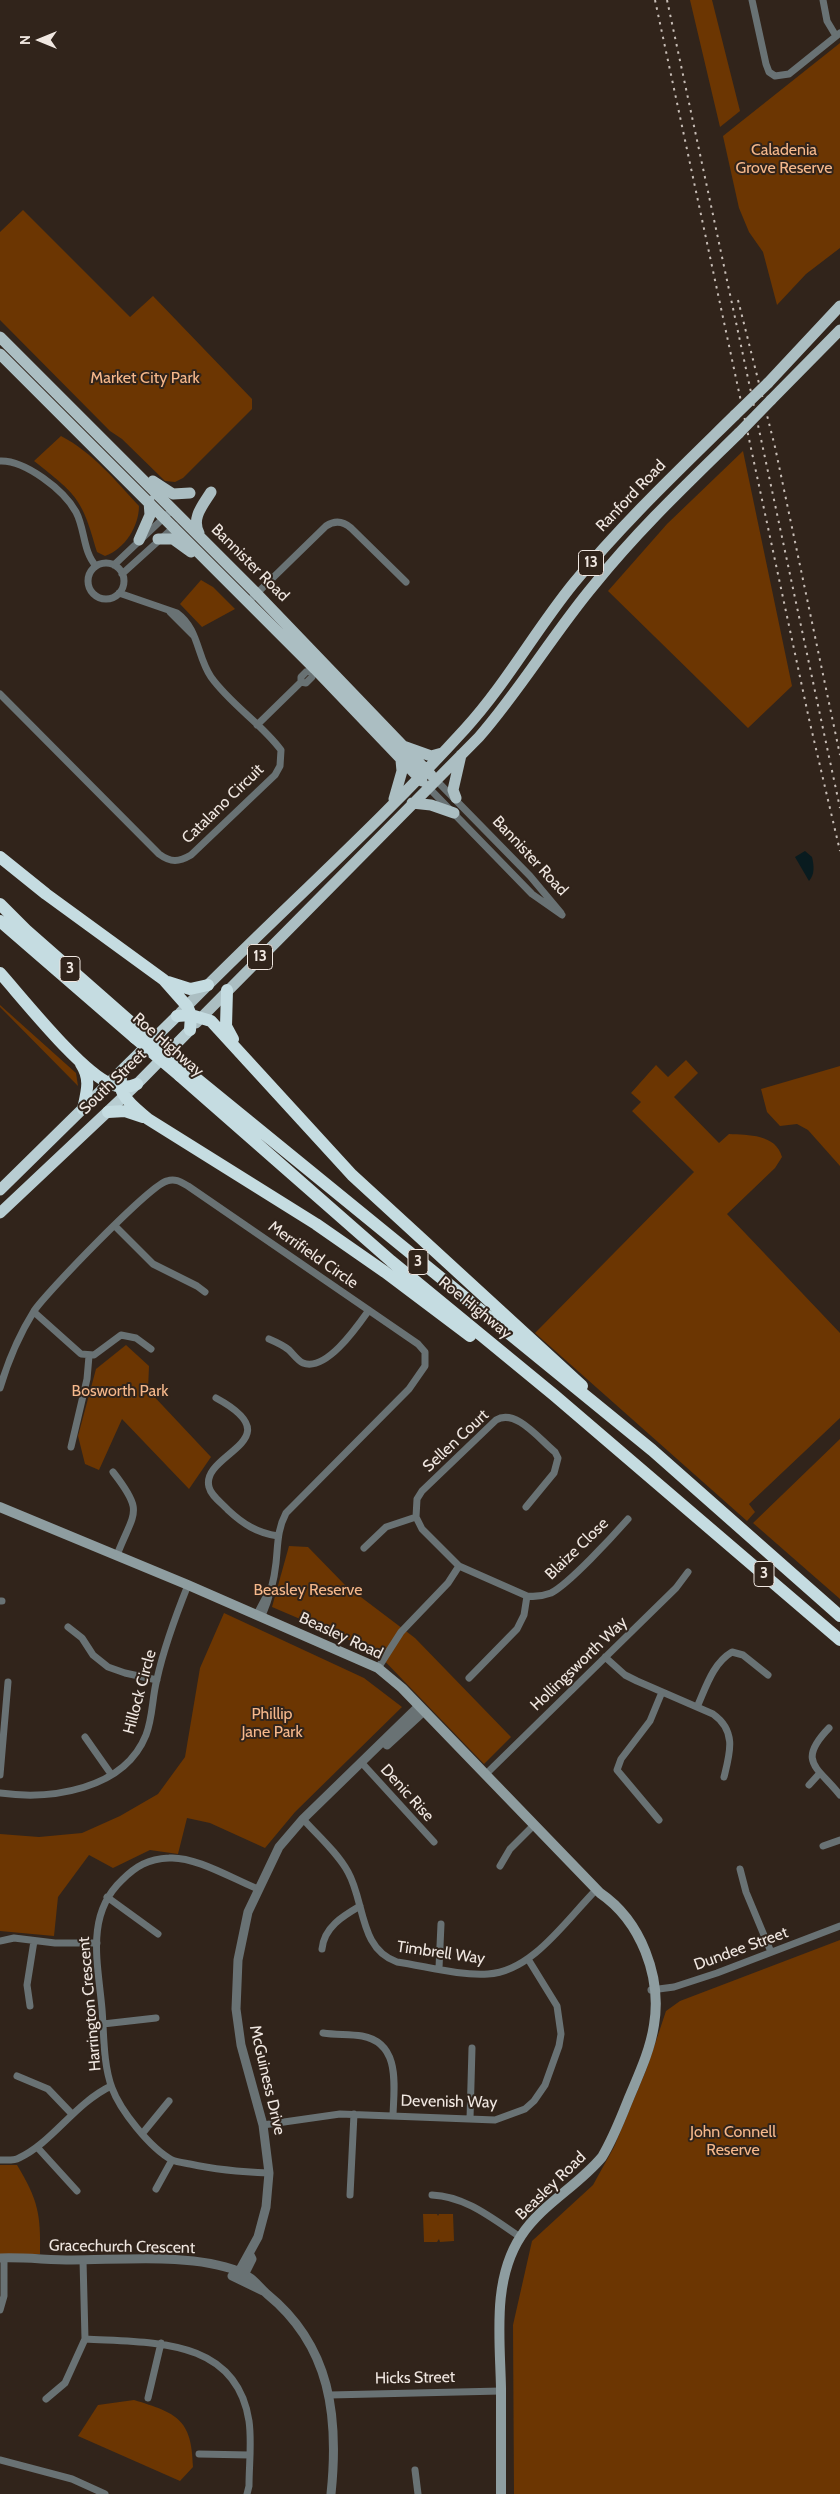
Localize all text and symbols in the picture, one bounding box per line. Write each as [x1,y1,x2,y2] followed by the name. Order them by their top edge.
[15,15,65,65] north arrow
[16,35,34,45] text: N
[735,140,833,178] park label: Caladenia Grove Reserve
[90,368,200,388] park label: Market City Park
[592,456,670,536] street label: Ranford Road
[207,520,293,606] street label: Bannister Road
[578,550,604,576] road number: 13
[178,760,268,848] street label: Catalano Circuit
[488,812,572,900] street label: Bannister Road
[248,944,272,970] road number: 13
[60,956,80,982] road number: 3
[129,1009,207,1081] street label: Roe Highway
[76,1045,150,1119] street label: South Street
[264,1217,362,1293] street label: Merrifield Circle
[408,1250,428,1274] road number: 3
[435,1273,515,1343] street label: Roe Highway
[72,1381,168,1401] park label: Bosworth Park
[419,1406,493,1476] street label: Sellen Court
[541,1514,613,1584] street label: Blaize Close
[754,1562,774,1586] road number: 3
[254,1580,362,1600] park label: Beasley Reserve
[296,1608,386,1664] street label: Beasley Road
[527,1613,631,1715] street label: Hollingsworth Way
[120,1648,160,1736] street label: Hillock Circle
[241,1704,303,1742] park label: Phillip Jane Park
[376,1760,438,1826] street label: Denic Rise
[691,1923,791,1975] street label: Dundee Street
[75,1936,105,2072] street label: Harrington Crescent
[396,1937,486,1969] street label: Timbrell Way
[245,2023,289,2137] street label: McGuiness Drive
[400,2092,498,2112] street label: Devenish Way
[690,2122,776,2160] park label: John Connell Reserve
[512,2148,590,2224] street label: Beasley Road
[49,2236,195,2258] street label: Gracechurch Crescent
[375,2368,455,2388] street label: Hicks Street

